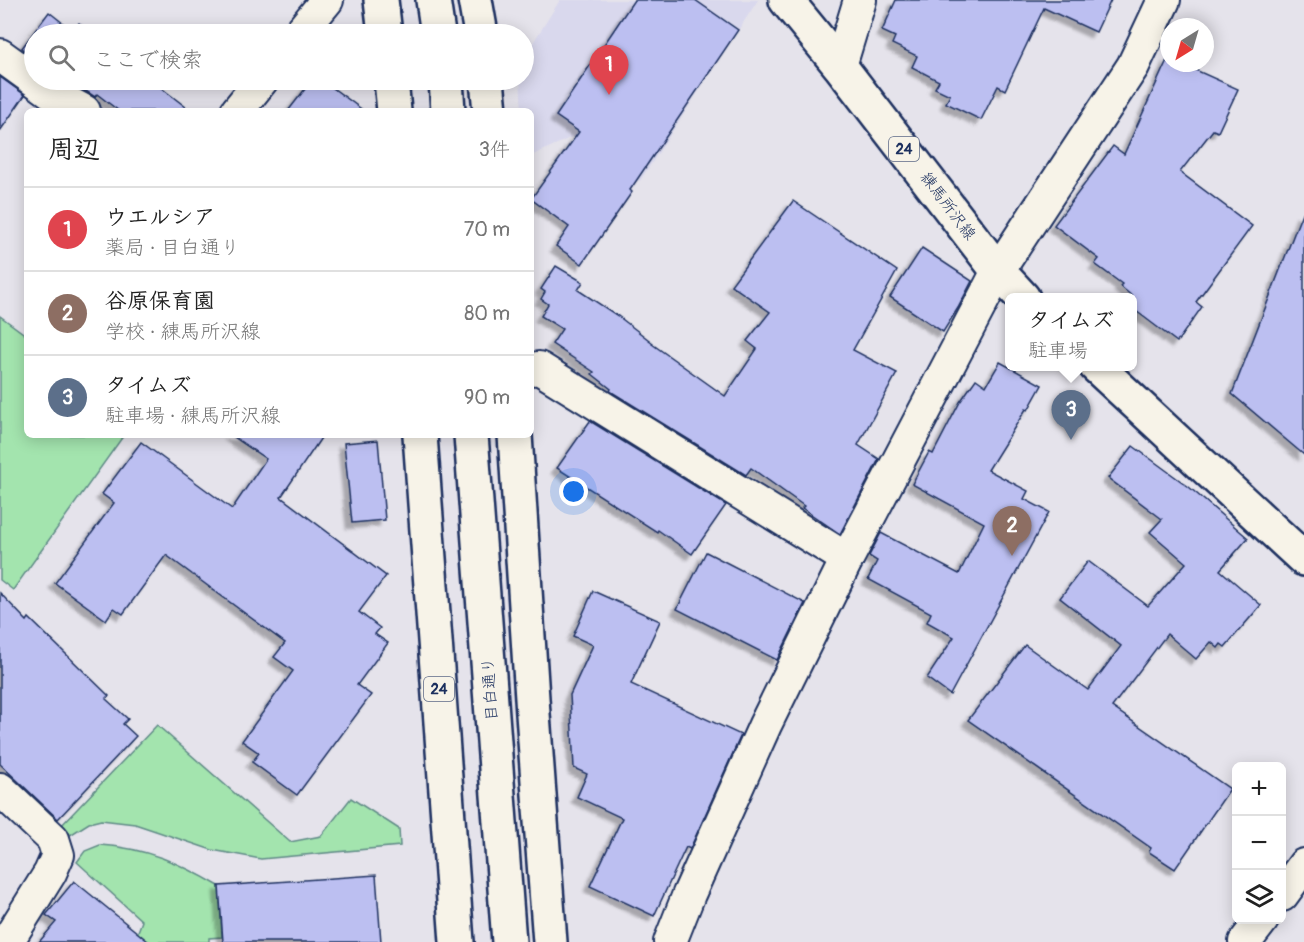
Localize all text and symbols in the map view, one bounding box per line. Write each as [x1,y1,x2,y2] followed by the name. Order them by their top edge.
[1160,18,1214,72] north arrow
[24,24,534,90] search box
[45,41,78,74] icon: search
[93,46,203,74] text: ここで検索
[590,46,628,95] pin: 1
[48,134,100,166] text: 周辺
[479,137,510,162] text: 3件
[889,137,919,161] road number: 24
[916,168,980,244] street label: 練馬所沢線
[105,203,215,231] text: ウエルシア
[64,217,71,242] text: 1
[464,217,510,242] text: 70 m
[105,235,240,260] text: 薬局 · 目白通り
[105,287,215,315] text: 谷原保育園
[1005,293,1137,371] popup
[62,301,73,326] text: 2
[464,301,510,326] text: 80 m
[1028,306,1114,334] text: タイムズ
[105,319,260,344] text: 学校 · 練馬所沢線
[1028,338,1088,363] text: 駐車場
[105,371,191,399] text: タイムズ
[62,385,73,410] text: 3
[464,385,510,410] text: 90 m
[1052,390,1090,440] pin: 3
[105,403,280,428] text: 駐車場 · 練馬所沢線
[559,477,588,506] your location
[992,506,1032,556] pin: 2
[478,656,502,722] street label: 目白通り
[424,677,454,701] road number: 24
[1232,762,1286,924] map controls
[1232,762,1286,816] button: +
[1232,816,1286,870] button: −
[1232,870,1286,924] button: layers

